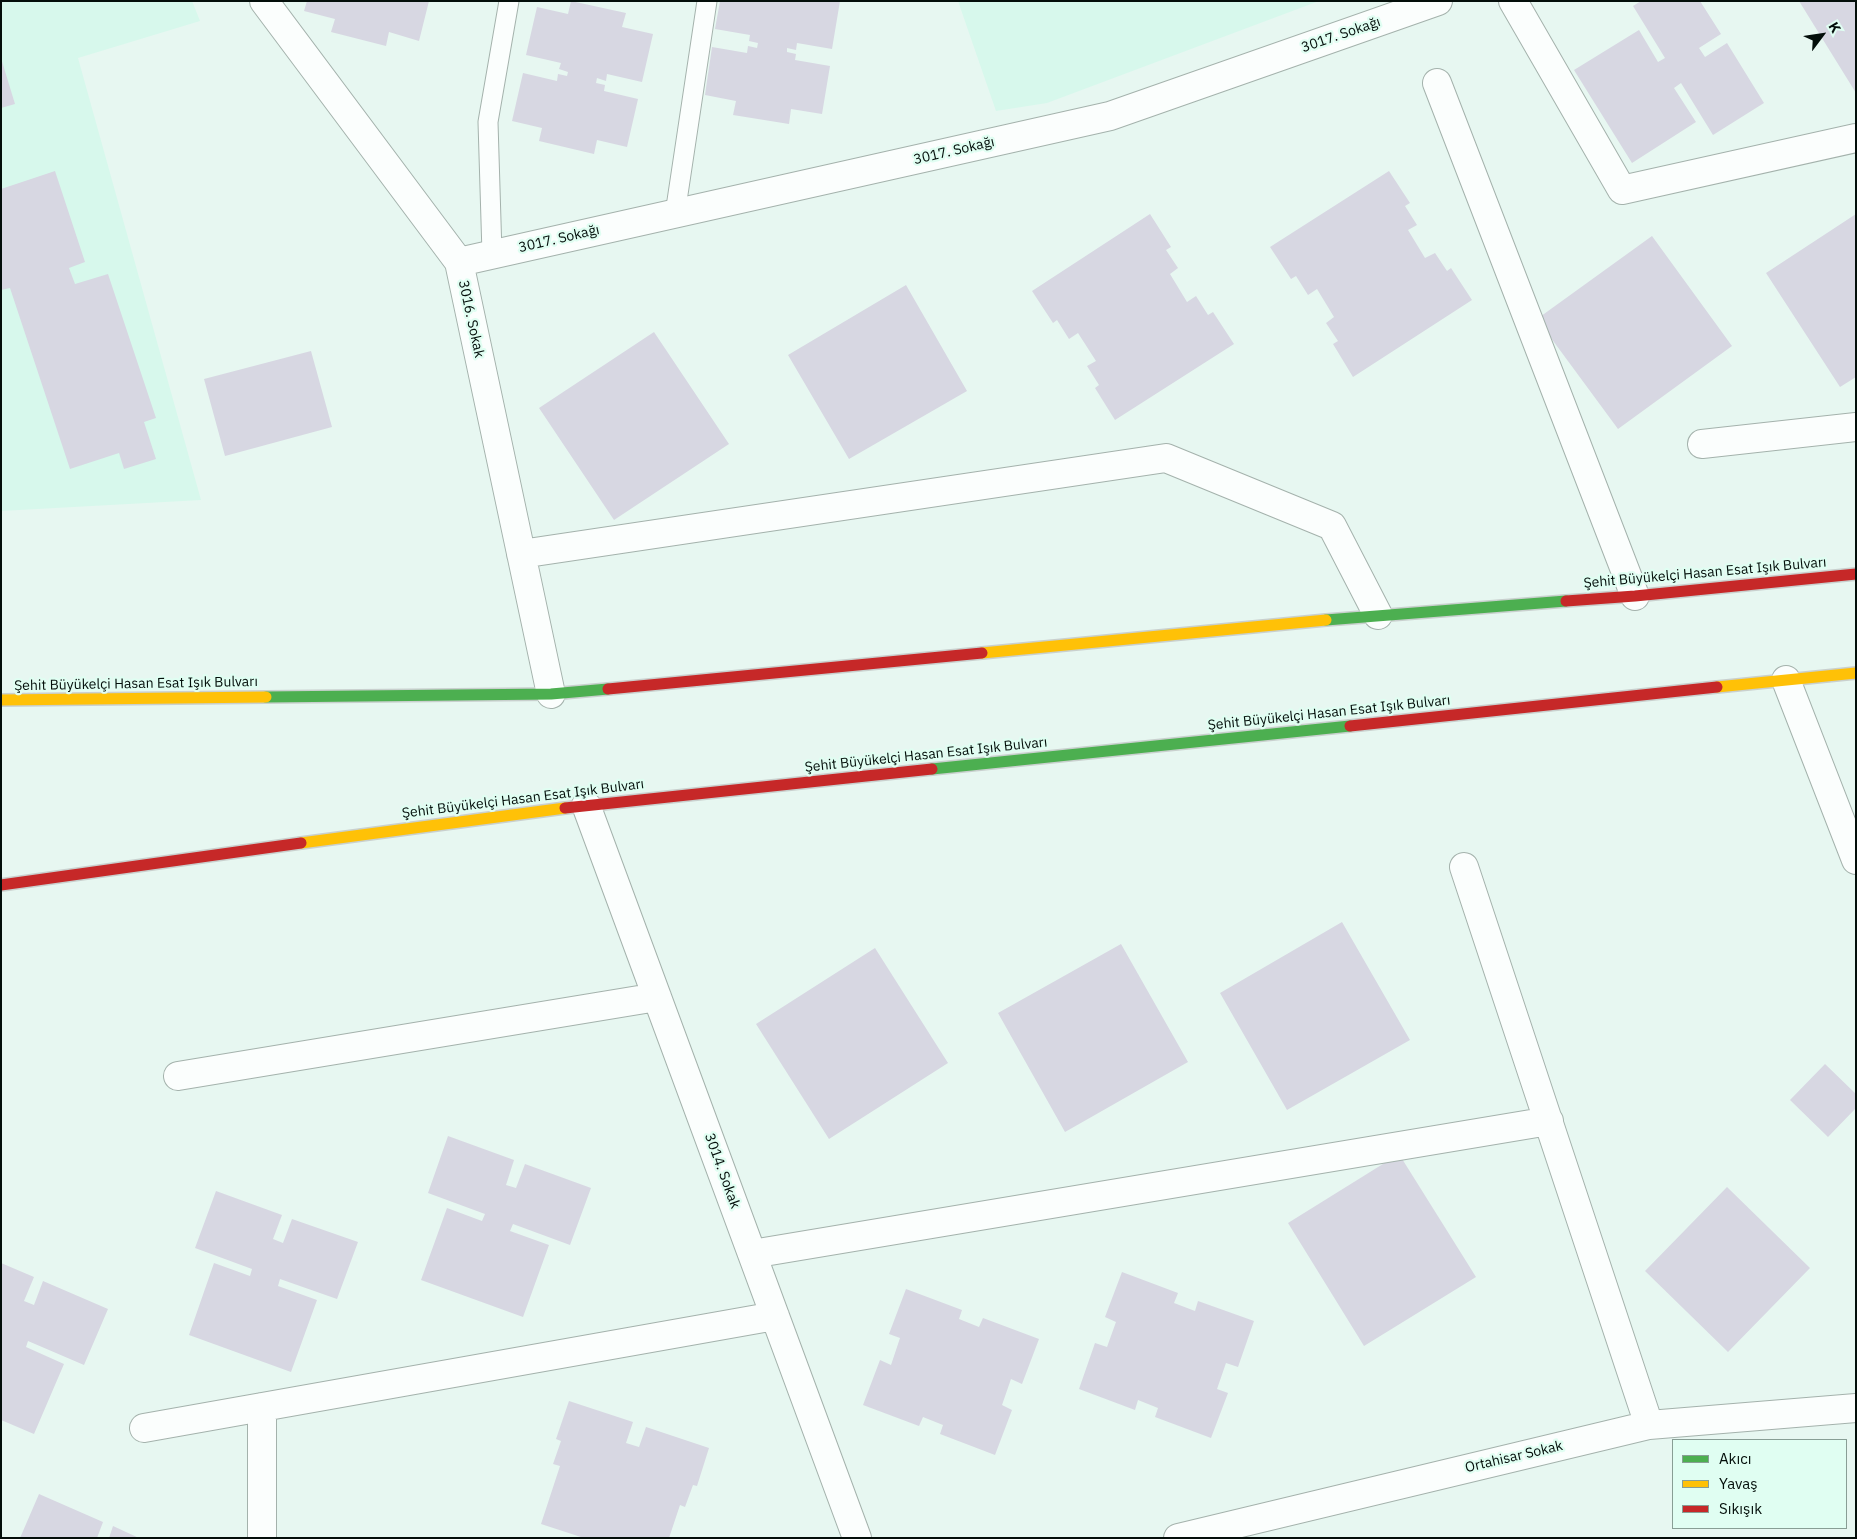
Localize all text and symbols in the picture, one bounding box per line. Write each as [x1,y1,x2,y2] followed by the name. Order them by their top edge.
[1797,10,1847,60] north arrow
[1299,14,1383,56] street label: 3017. Sokağı
[1825,18,1845,36] text: K
[912,134,996,168] street label: 3017. Sokağı
[517,222,601,256] street label: 3017. Sokağı
[455,279,487,359] street label: 3016. Sokak
[1583,554,1827,592] street label: Şehit Büyükelçi Hasan Esat Işık Bulvarı
[14,673,258,695] street label: Şehit Büyükelçi Hasan Esat Işık Bulvarı
[1207,692,1451,734] street label: Şehit Büyükelçi Hasan Esat Işık Bulvarı
[804,734,1048,776] street label: Şehit Büyükelçi Hasan Esat Işık Bulvarı
[401,776,645,822] street label: Şehit Büyükelçi Hasan Esat Işık Bulvarı
[701,1131,743,1211] street label: 3014. Sokak
[1463,1438,1565,1476] street label: Ortahisar Sokak
[1672,1439,1847,1529] legend
[1719,1449,1752,1468] text: Akıcı
[1719,1474,1758,1493] text: Yavaş
[1719,1499,1762,1518] text: Sıkışık

